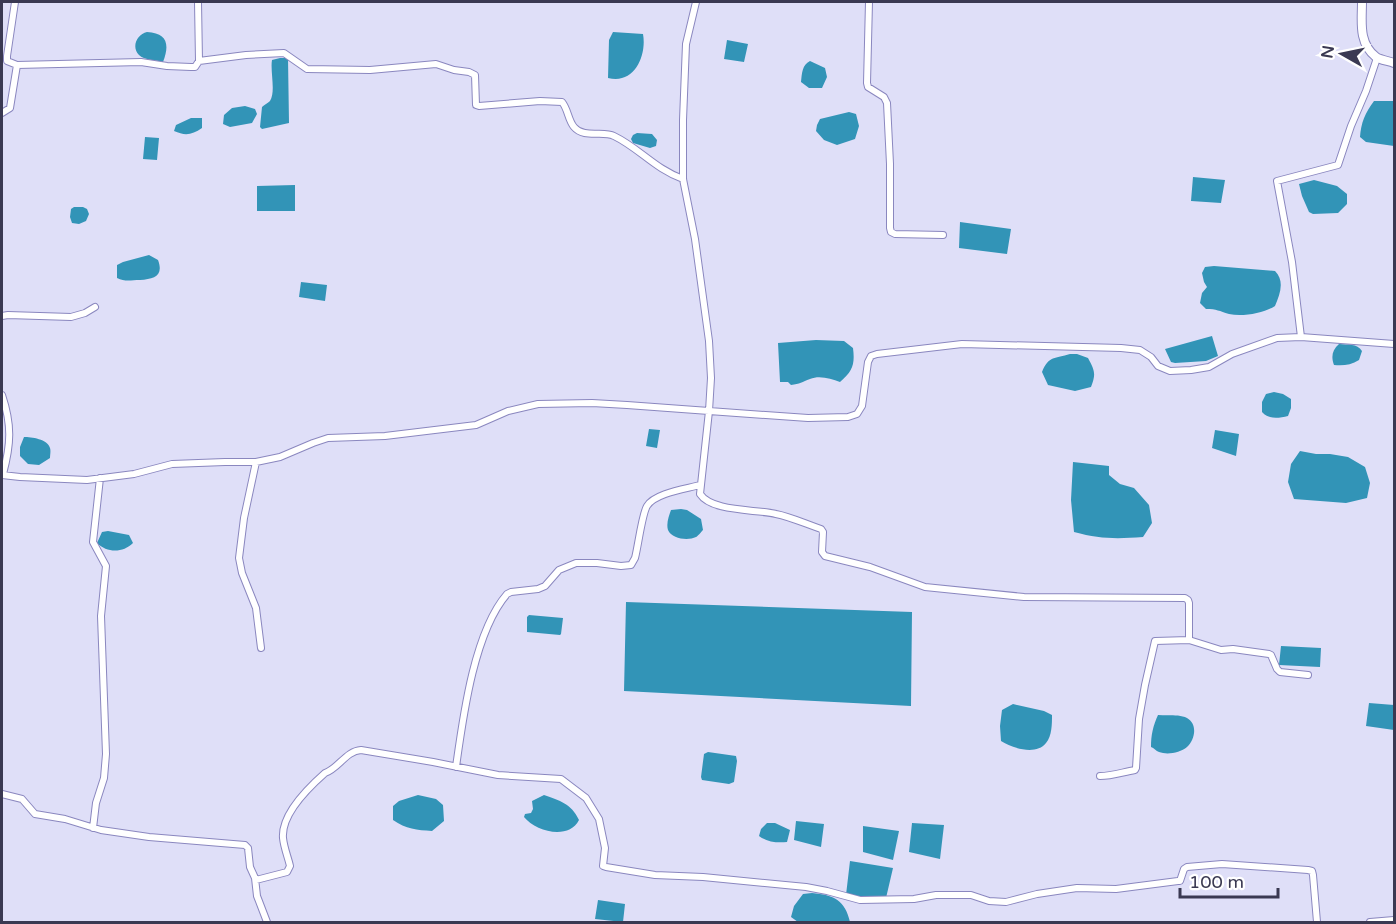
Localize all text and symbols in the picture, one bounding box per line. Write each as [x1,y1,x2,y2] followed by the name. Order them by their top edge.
[1312,24,1372,84] north arrow
[1317,44,1339,60] text: N
[1180,861,1278,899] scale bar
[1189,871,1244,893] text: 100 m

